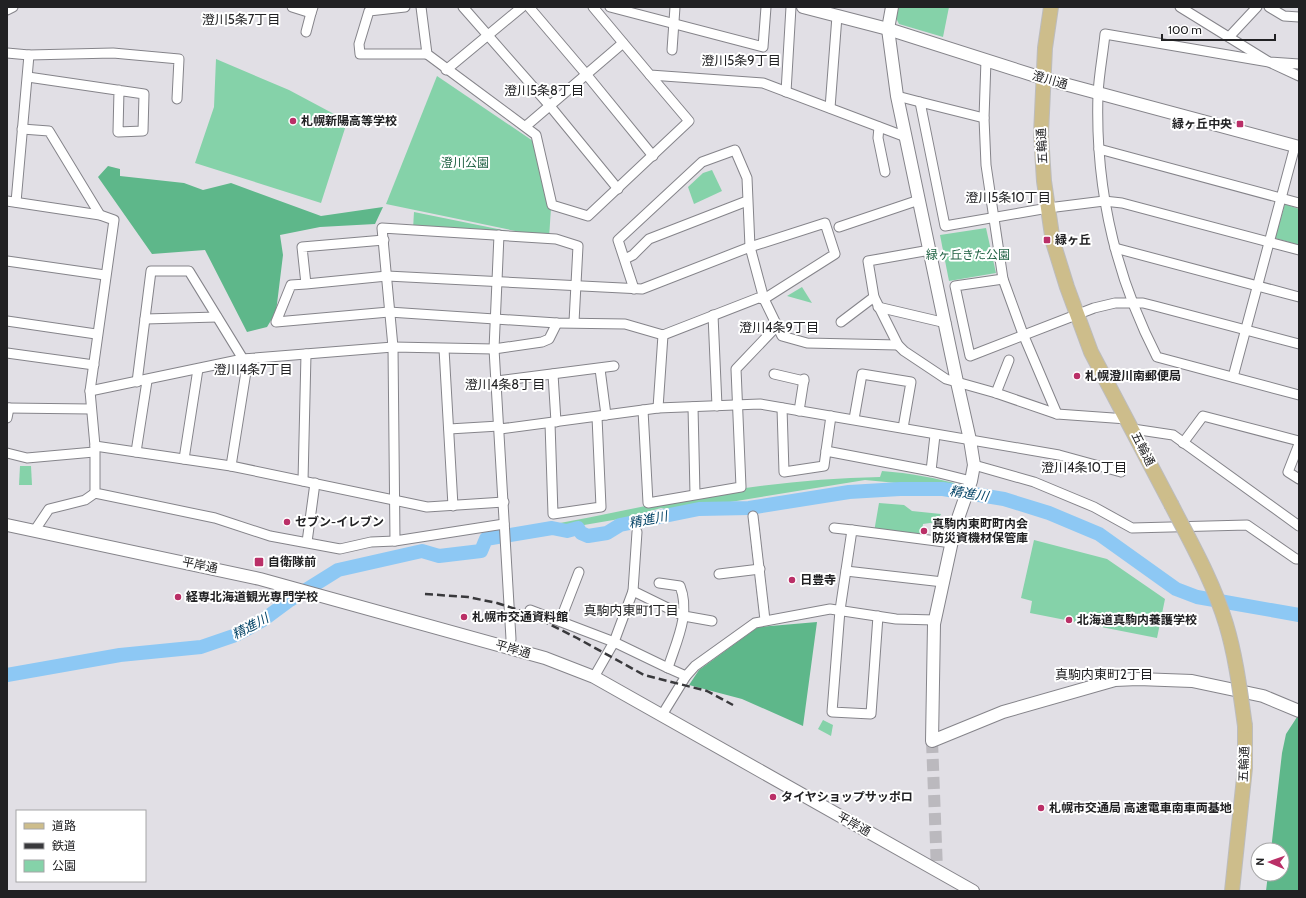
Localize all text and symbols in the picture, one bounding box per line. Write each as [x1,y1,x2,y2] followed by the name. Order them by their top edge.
[202,11,280,27] district label: 澄川5条7丁目
[1162,16,1275,42] scale bar
[1168,22,1202,37] text: 100 m
[701,52,781,68] district label: 澄川5条9丁目
[1031,67,1070,92] street label: 澄川通
[504,82,584,98] district label: 澄川5条8丁目
[301,113,397,128] place label: 札幌新陽高等学校
[288,116,298,126] marker: 札幌新陽高等学校
[1172,116,1232,131] place label: 緑ヶ丘中央
[1235,119,1245,129] marker: 緑ヶ丘中央
[1033,128,1050,164] street label: 五輪通
[441,155,489,170] park label: 澄川公園
[965,189,1051,205] district label: 澄川5条10丁目
[1055,232,1091,247] place label: 緑ヶ丘
[1042,235,1052,245] marker: 緑ヶ丘
[926,247,1010,262] park label: 緑ヶ丘きた公園
[739,319,819,335] district label: 澄川4条9丁目
[213,361,293,377] district label: 澄川4条7丁目
[1085,368,1181,383] place label: 札幌澄川南郵便局
[1072,371,1082,381] marker: 札幌澄川南郵便局
[465,376,545,392] district label: 澄川4条8丁目
[1129,429,1158,468] street label: 五輪通
[1041,459,1127,475] district label: 澄川4条10丁目
[948,482,991,504] water label: 精進川
[627,507,671,531] water label: 精進川
[295,514,384,529] place label: セブン-イレブン
[932,516,1028,545] place label: 真駒内東町町内会 防災資機材保管庫
[282,517,292,527] marker: セブン-イレブン
[919,526,929,536] marker: 真駒内東町町内会 防災資機材保管庫
[181,553,219,576] street label: 平岸通
[268,554,316,569] place label: 自衛隊前
[253,556,265,568] marker: 自衛隊前
[800,572,836,587] place label: 日豊寺
[787,575,797,585] marker: 日豊寺
[186,589,318,604] place label: 経専北海道観光専門学校
[173,592,183,602] marker: 経専北海道観光専門学校
[583,602,679,618] district label: 真駒内東町1丁目
[229,609,273,642] water label: 精進川
[472,609,568,624] place label: 札幌市交通資料館
[459,612,469,622] marker: 札幌市交通資料館
[1077,612,1197,627] place label: 北海道真駒内養護学校
[1064,615,1074,625] marker: 北海道真駒内養護学校
[494,636,533,661] street label: 平岸通
[1055,666,1153,682] district label: 真駒内東町2丁目
[1235,746,1252,782] street label: 五輪通
[781,789,913,804] place label: タイヤショップサッポロ
[768,792,778,802] marker: タイヤショップサッポロ
[1049,800,1232,815] place label: 札幌市交通局 高速電車南車両基地
[1036,803,1046,813] marker: 札幌市交通局 高速電車南車両基地
[835,808,874,839] street label: 平岸通
[16,810,146,882] legend
[52,818,76,833] text: 道路
[52,838,76,853] text: 鉄道
[1250,842,1290,882] north arrow
[52,858,76,873] text: 公園
[1253,858,1267,866] text: N

